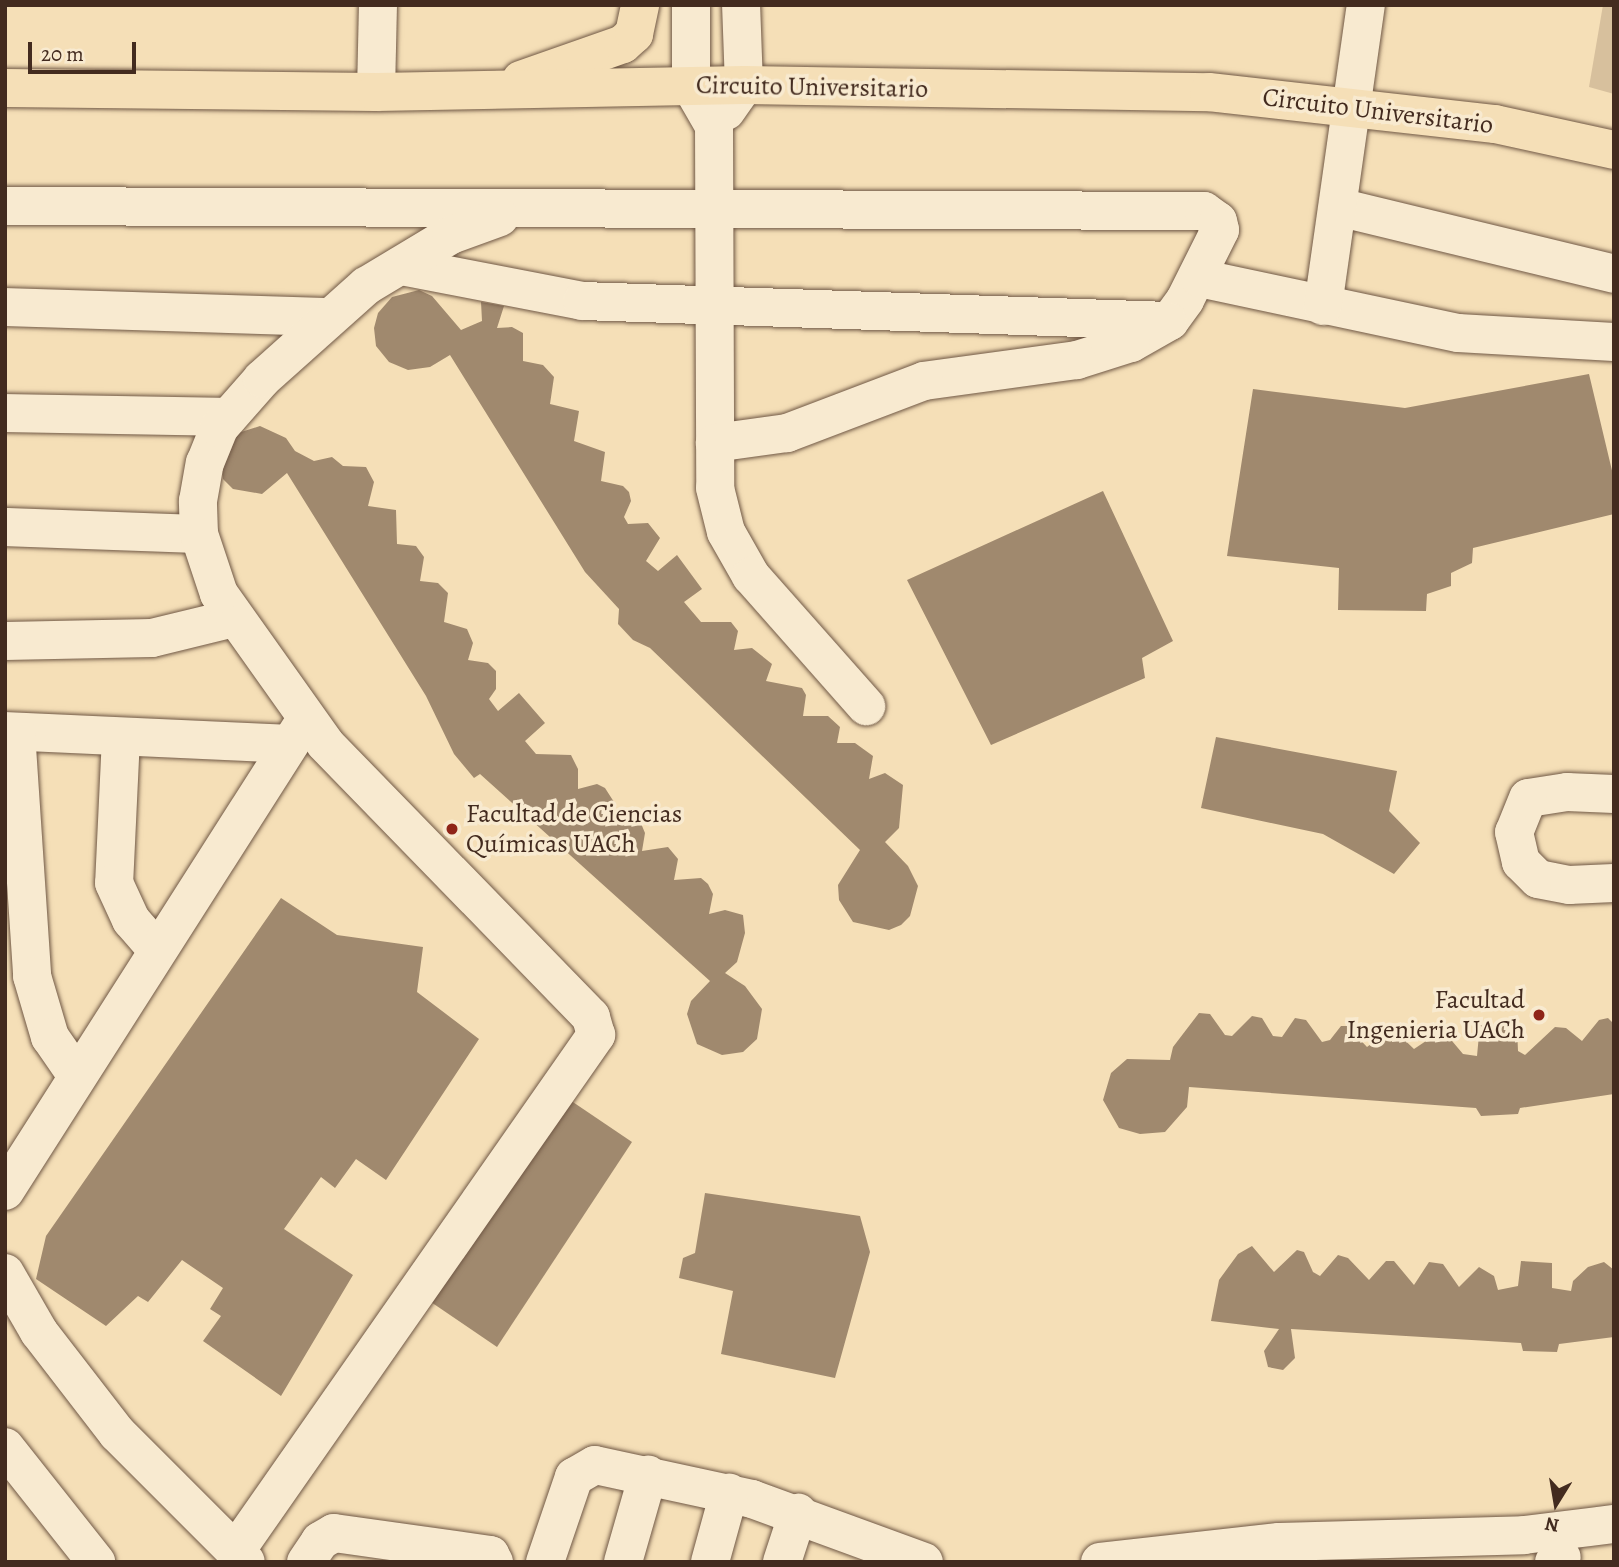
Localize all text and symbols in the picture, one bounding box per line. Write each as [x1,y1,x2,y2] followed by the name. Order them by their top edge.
[32,28,140,72] scale bar
[41,40,84,68] text: 20 m
[696,69,928,105] street label: Circuito Universitario
[1261,81,1495,141] street label: Circuito Universitario
[466,798,682,860] place label: Facultad de Ciencias Químicas UACh
[444,821,460,837] marker: Facultad de Ciencias Químicas UACh
[1347,984,1525,1046] place label: Facultad Ingenieria UACh
[1531,1007,1547,1023] marker: Facultad Ingenieria UACh
[1521,1469,1591,1539] north arrow
[1543,1511,1561,1539] text: N

